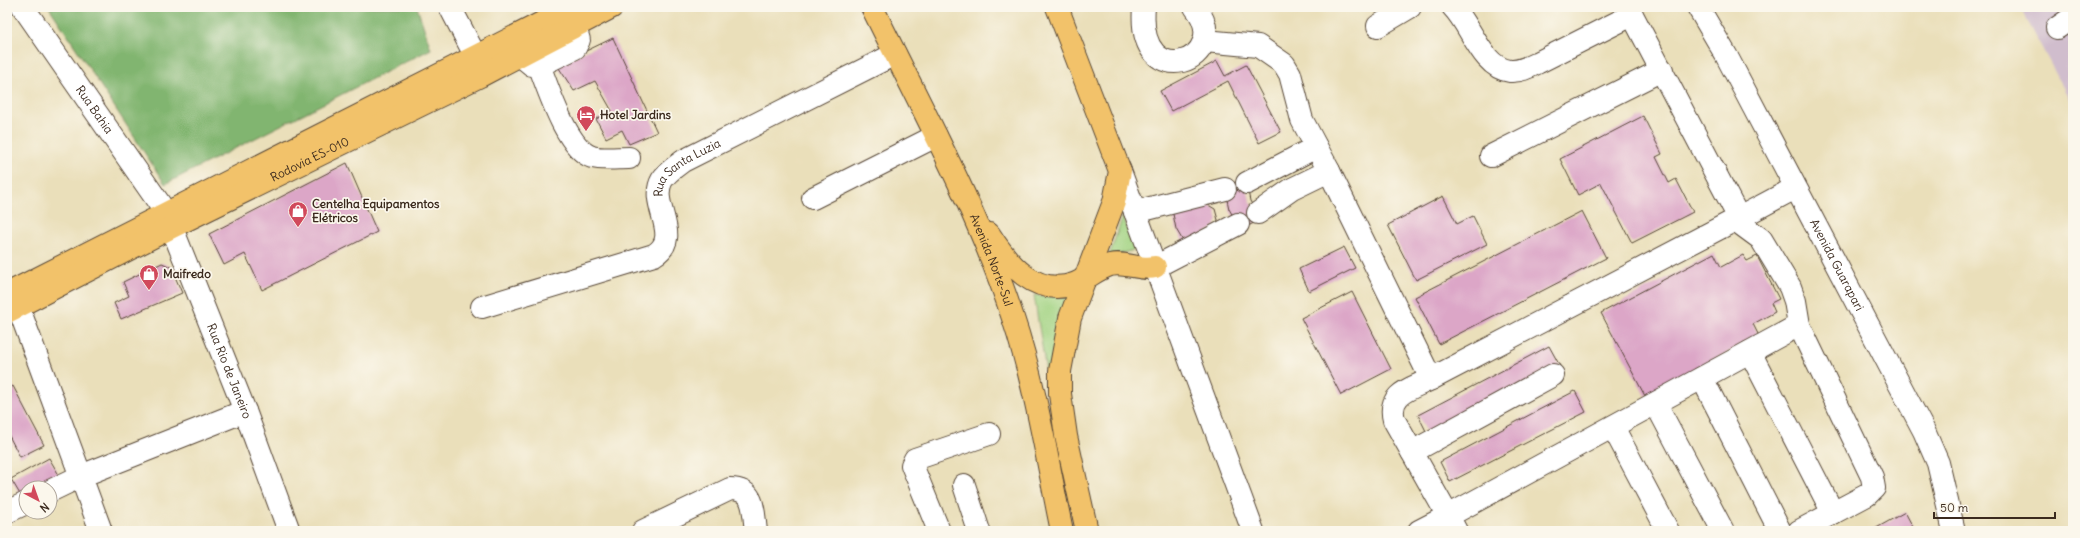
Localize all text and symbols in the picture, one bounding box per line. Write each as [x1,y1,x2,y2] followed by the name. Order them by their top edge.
[73,82,117,137] street label: Rua Bahia
[575,104,597,132] hotel icon: Hotel Jardins
[600,107,672,122] place label: Hotel Jardins
[268,133,351,185] street label: Rodovia ES-010
[651,135,723,197] street label: Rua Santa Luzia
[312,196,440,225] place label: Centelha Equipamentos Elétricos
[287,200,309,228] shop icon: Centelha Equipamentos Elétricos
[967,212,1017,308] street label: Avenida Norte-Sul
[1807,216,1867,313] street label: Avenida Guarapari
[138,263,160,291] shop icon: Maifredo
[163,266,211,281] place label: Maifredo
[204,321,255,421] street label: Rua Rio de Janeiro
[18,480,58,520] north arrow
[1934,494,2055,520] scale bar
[37,500,52,515] text: N
[1940,500,1969,515] text: 50 m

